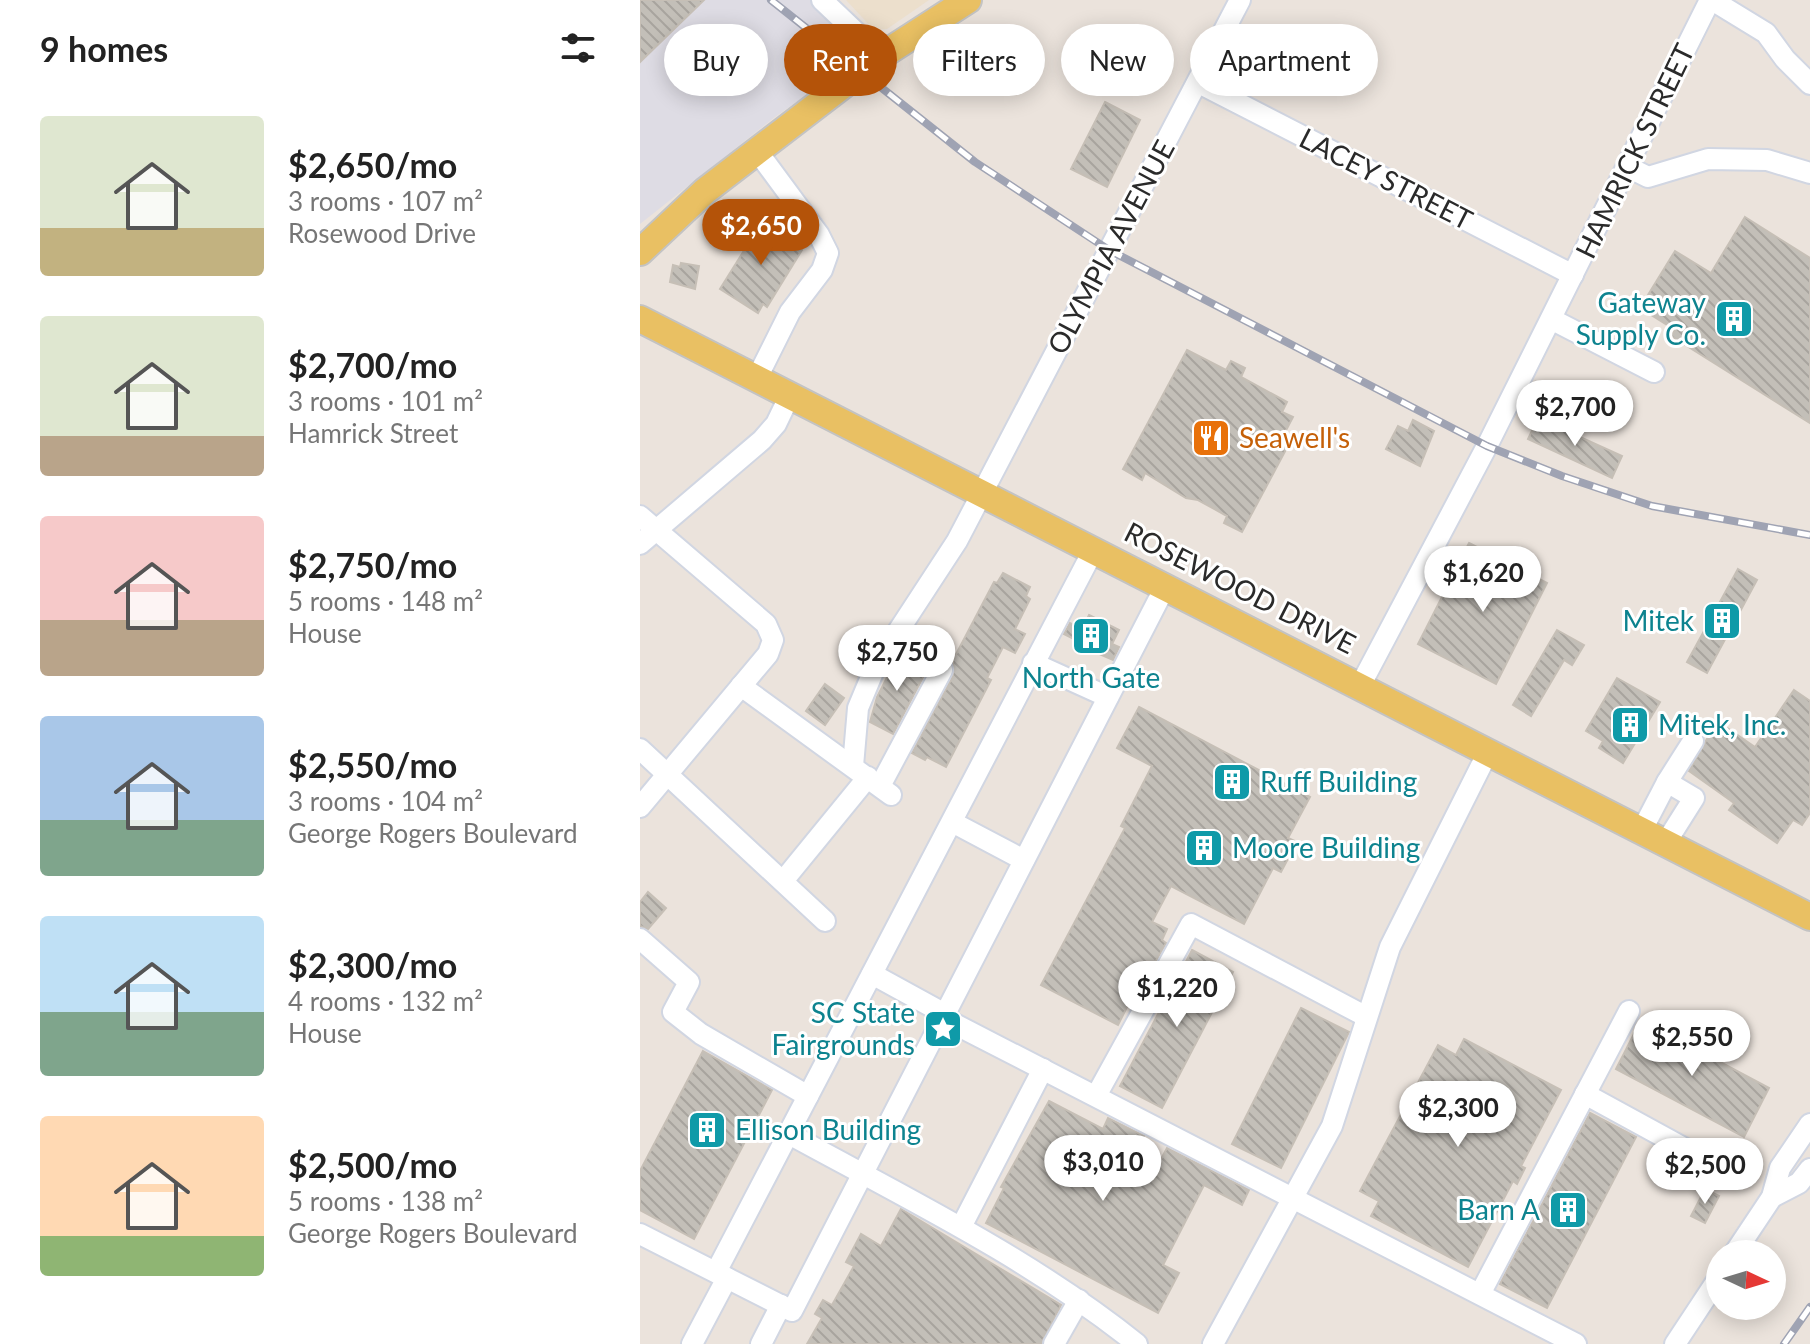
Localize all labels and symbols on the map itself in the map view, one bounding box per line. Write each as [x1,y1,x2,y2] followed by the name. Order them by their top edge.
[1567,37,1701,263] street label: HAMRICK STREET
[1294,120,1479,236] street label: LACEY STREET
[1039,134,1181,359] street label: OLYMPIA AVENUE
[696,199,826,267] pin: $2,650
[1576,285,1707,351] place label: Gateway Supply Co.
[1713,298,1755,340] building icon: Gateway Supply Co.
[1510,380,1640,448] pin: $2,700
[1190,417,1232,459] restaurant icon: Seawell's
[1239,420,1350,454] place label: Seawell's
[1119,514,1362,660] street label: ROSEWOOD DRIVE
[1418,546,1548,614] pin: $1,620
[1701,600,1743,642] building icon: Mitek
[1623,603,1695,637] place label: Mitek
[1070,615,1112,657] building icon: North Gate
[832,625,962,693] pin: $2,750
[1022,660,1160,694] place label: North Gate
[1609,704,1651,746] building icon: Mitek, Inc.
[1658,707,1786,741] place label: Mitek, Inc.
[1211,761,1253,803] building icon: Ruff Building
[1260,764,1417,798] place label: Ruff Building
[1183,827,1225,869] building icon: Moore Building
[1232,830,1420,864] place label: Moore Building
[1112,961,1242,1029] pin: $1,220
[772,995,915,1061] place label: SC State Fairgrounds
[922,1008,964,1050] place icon: SC State Fairgrounds
[1627,1010,1757,1078] pin: $2,550
[1393,1081,1523,1149] pin: $2,300
[686,1109,728,1151] building icon: Ellison Building
[735,1112,921,1146] place label: Ellison Building
[1038,1135,1168,1203] pin: $3,010
[1640,1138,1770,1206] pin: $2,500
[1547,1189,1589,1231] building icon: Barn A
[1457,1192,1540,1226] place label: Barn A
[1706,1240,1786,1320] north arrow

